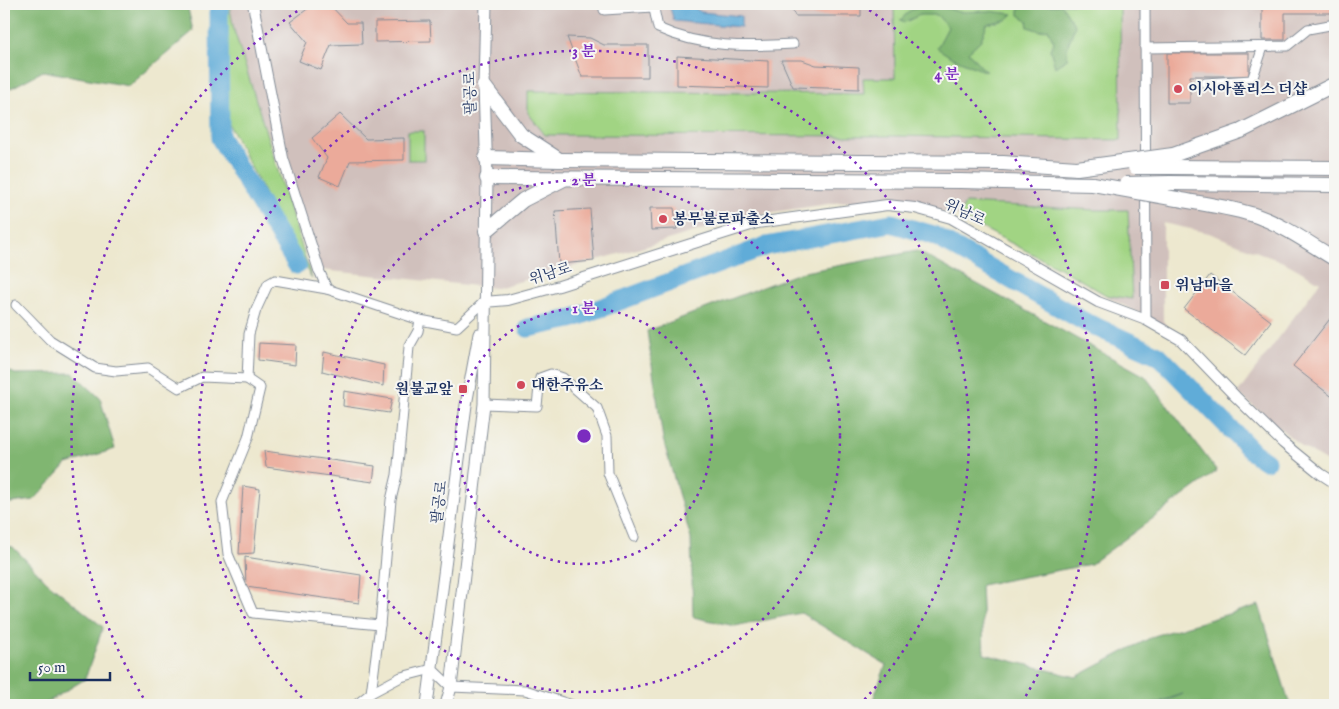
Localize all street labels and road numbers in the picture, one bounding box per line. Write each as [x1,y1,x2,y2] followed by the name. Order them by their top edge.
[461,71,480,115] street label: 팔공로
[941,195,989,230] street label: 위남로
[527,258,574,289] street label: 위남로
[427,479,452,525] street label: 팔공로

